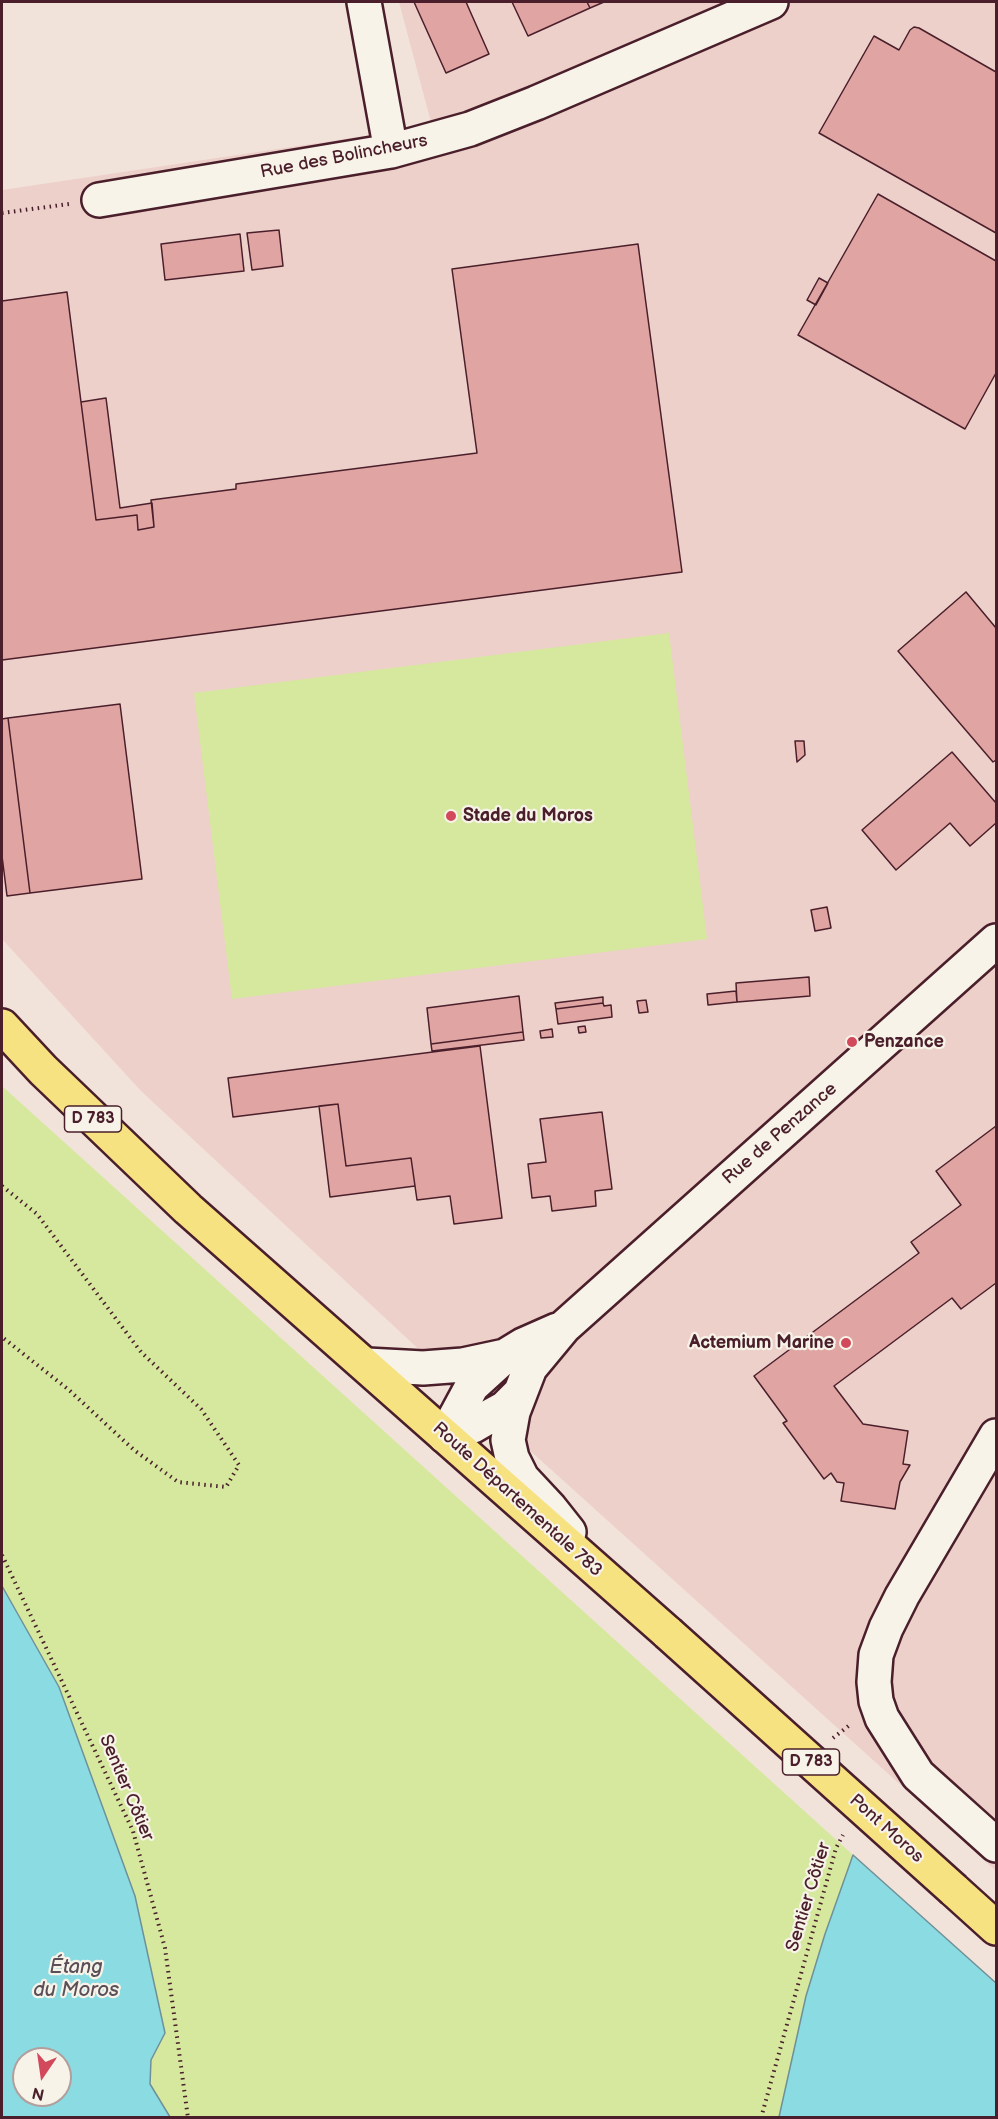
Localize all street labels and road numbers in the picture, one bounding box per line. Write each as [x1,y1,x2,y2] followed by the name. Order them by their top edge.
[259,130,429,184] street label: Rue des Bolincheurs
[718,1078,842,1190] street label: Rue de Penzance
[64,1106,122,1132] road number: D 783
[428,1418,606,1582] street label: Route Départementale 783
[94,1732,158,1844] street label: Sentier Côtier
[782,1749,840,1775] road number: D 783
[844,1790,928,1868] street label: Pont Moros
[782,1840,836,1954] street label: Sentier Côtier

